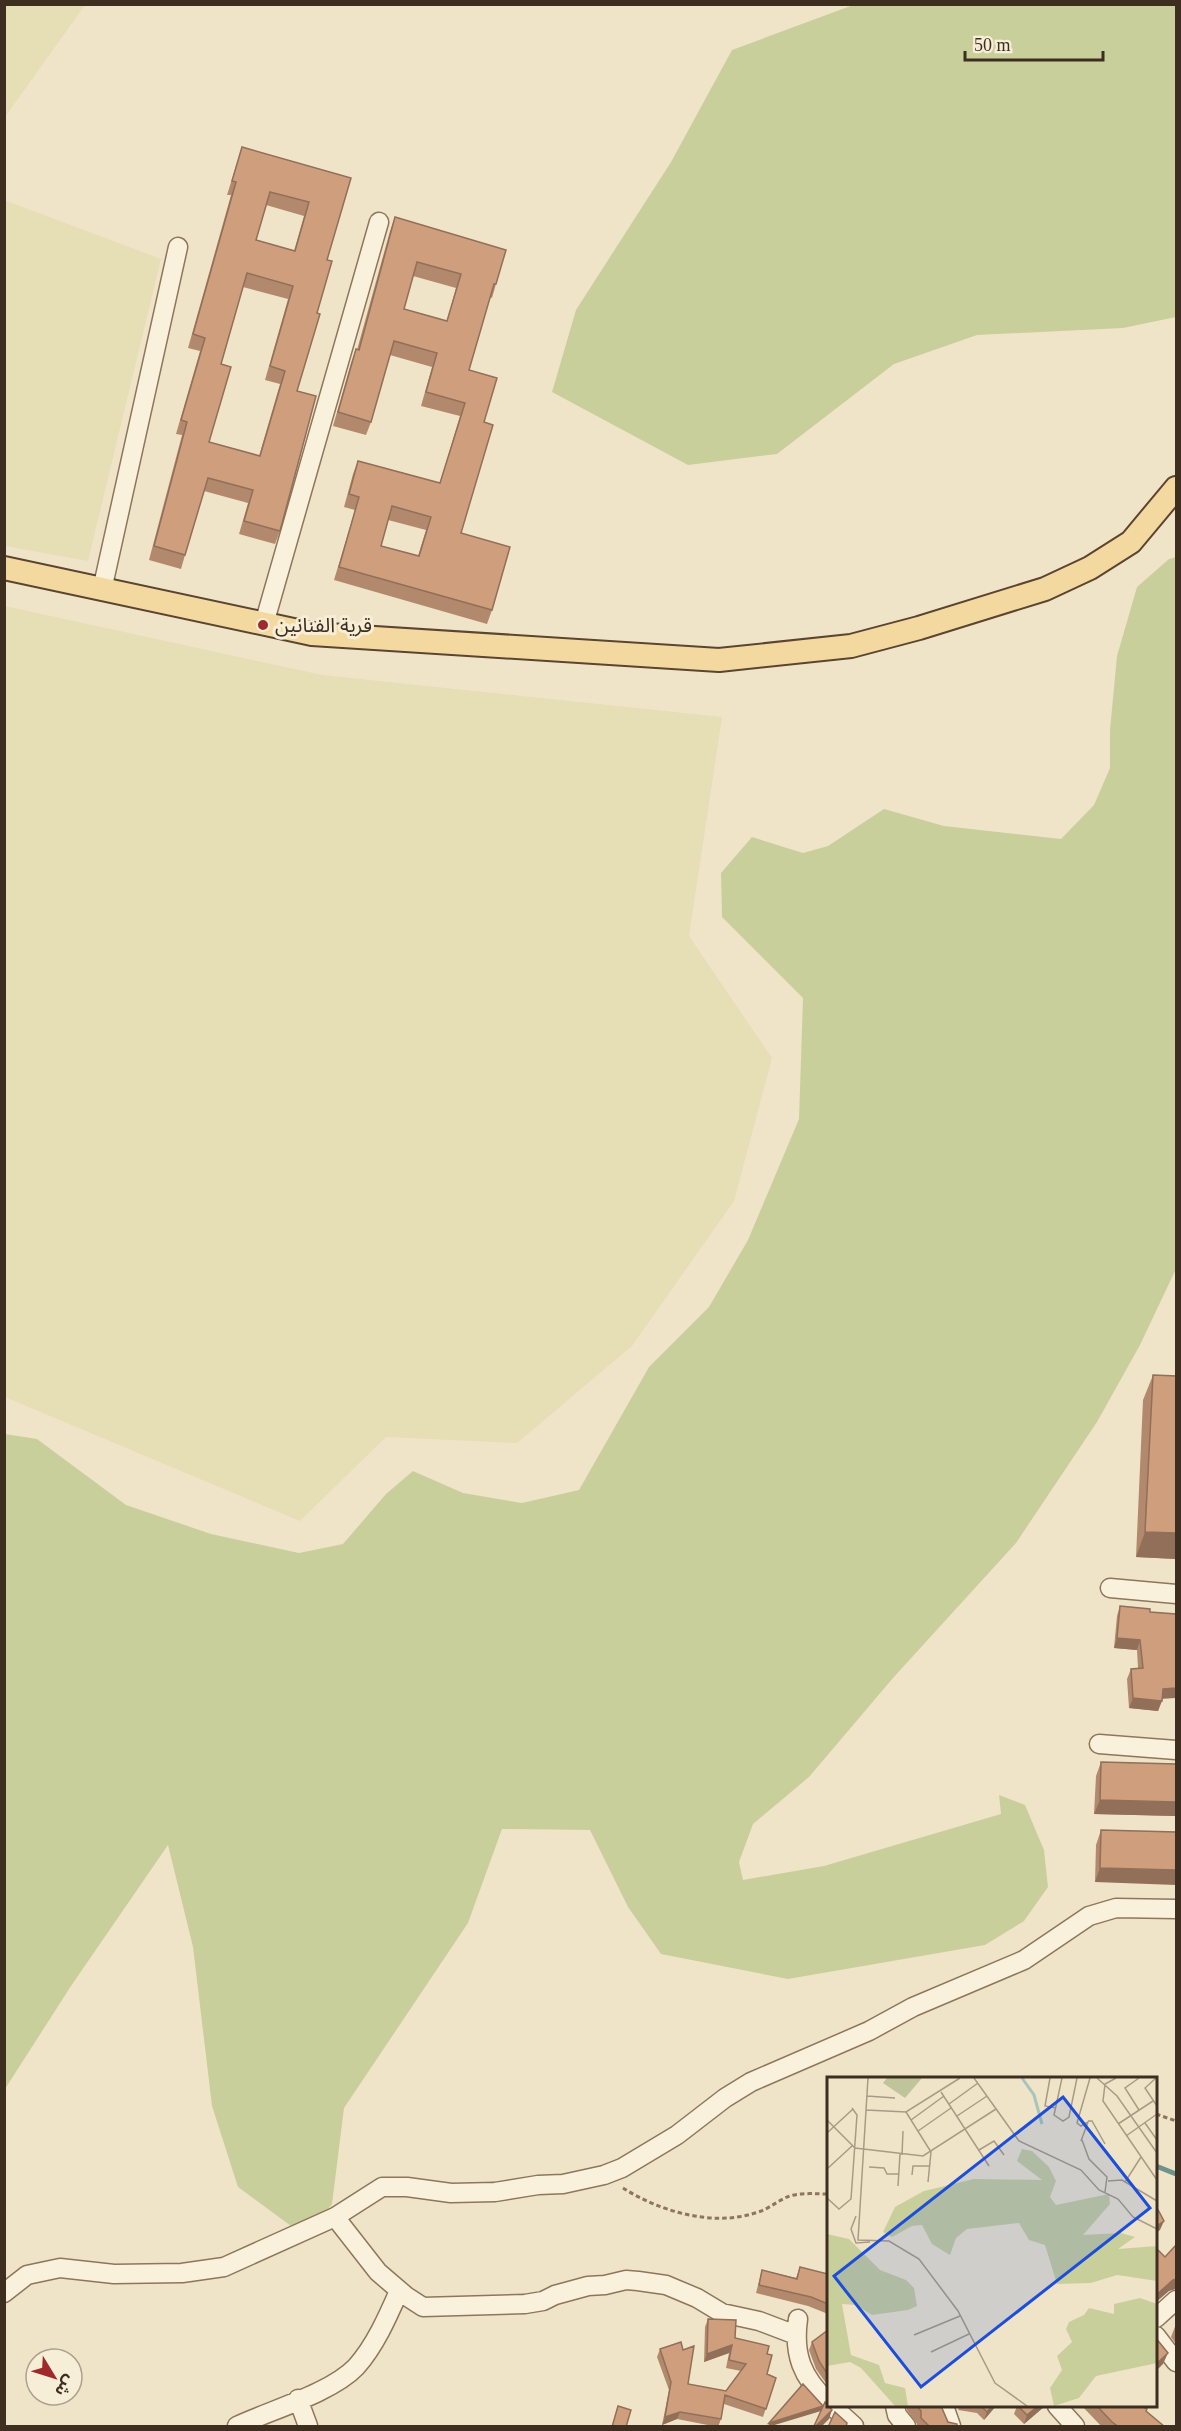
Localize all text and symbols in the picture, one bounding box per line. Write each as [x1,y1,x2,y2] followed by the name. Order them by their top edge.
[965,24,1103,62] scale bar
[974,35,1011,55] text: 50 m
[275,614,372,637] place label: قرية الفنانين
[256,618,270,632] marker: قرية الفنانين
[827,2077,1157,2407] inset map
[24,2347,84,2407] north arrow
[51,2371,79,2400] text: ش

